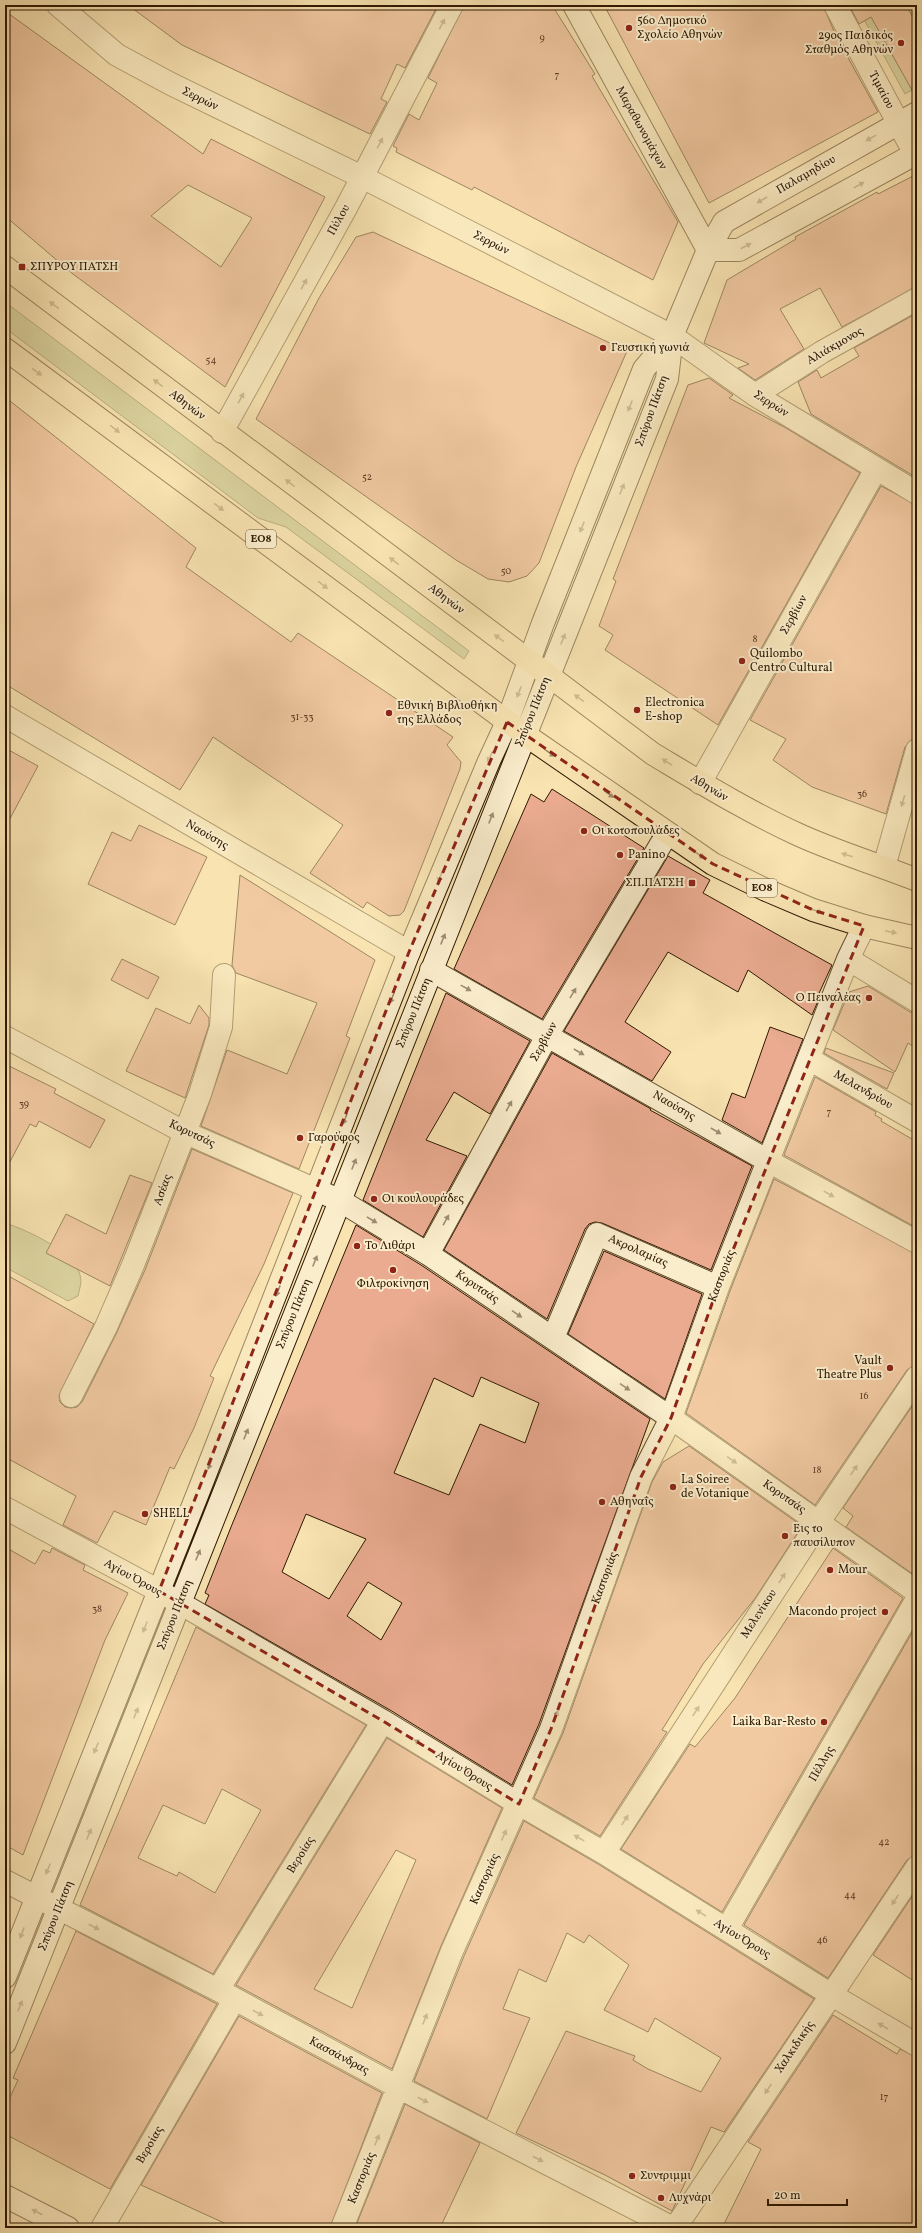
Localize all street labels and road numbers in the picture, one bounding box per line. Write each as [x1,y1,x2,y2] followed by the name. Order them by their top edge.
[864,68,898,112] street label: Τιμαίου
[179,83,221,115] street label: Σερρών
[611,83,671,173] street label: Μαραθωνομάχων
[773,151,839,198] street label: Παλαμηδίου
[324,201,354,238] street label: Πύλου
[470,227,512,259] street label: Σερρών
[804,323,866,369] street label: Αλιάκμονος
[632,373,672,449] street label: Σπύρου Πάτση
[166,386,209,424] street label: Αθηνών
[750,387,792,421] street label: Σερρών
[246,530,276,548] road number: ΕΟ8
[425,580,468,618] street label: Αθηνών
[777,592,811,638] street label: Σερβίων
[512,674,554,750] street label: Σπύρου Πάτση
[687,770,731,806] street label: Αθηνών
[182,816,232,854] street label: Ναούσης
[747,879,777,897] road number: ΕΟ8
[393,975,435,1051] street label: Σπύρου Πάτση
[527,1019,561,1065] street label: Σερβίων
[831,1067,896,1113] street label: Μελανδρύου
[649,1087,699,1125] street label: Ναούσης
[166,1116,218,1152] street label: Κορυτσάς
[150,1172,176,1208] street label: Ασέας
[605,1231,671,1271] street label: Ακρολαμίας
[705,1248,739,1304] street label: Καστοριάς
[452,1267,502,1307] street label: Κορυτσάς
[273,1276,315,1352] street label: Σπύρου Πάτση
[759,1476,809,1518] street label: Κορυτσάς
[588,1550,622,1606] street label: Καστοριάς
[101,1555,165,1601] street label: Αγίου Όρους
[154,1577,196,1653] street label: Σπύρου Πάτση
[737,1586,781,1642] street label: Μελενίκου
[805,1743,839,1785] street label: Πέλλης
[432,1747,496,1795] street label: Αγίου Όρους
[283,1833,319,1877] street label: Βεροίας
[467,1851,503,1907] street label: Καστοριάς
[35,1878,77,1954] street label: Σπύρου Πάτση
[710,1915,774,1963] street label: Αγίου Όρους
[772,2018,818,2076] street label: Χαλκιδικής
[306,2033,372,2079] street label: Κασσάνδρας
[133,2123,167,2167] street label: Βεροίας
[344,2150,380,2206] street label: Καστοριάς

